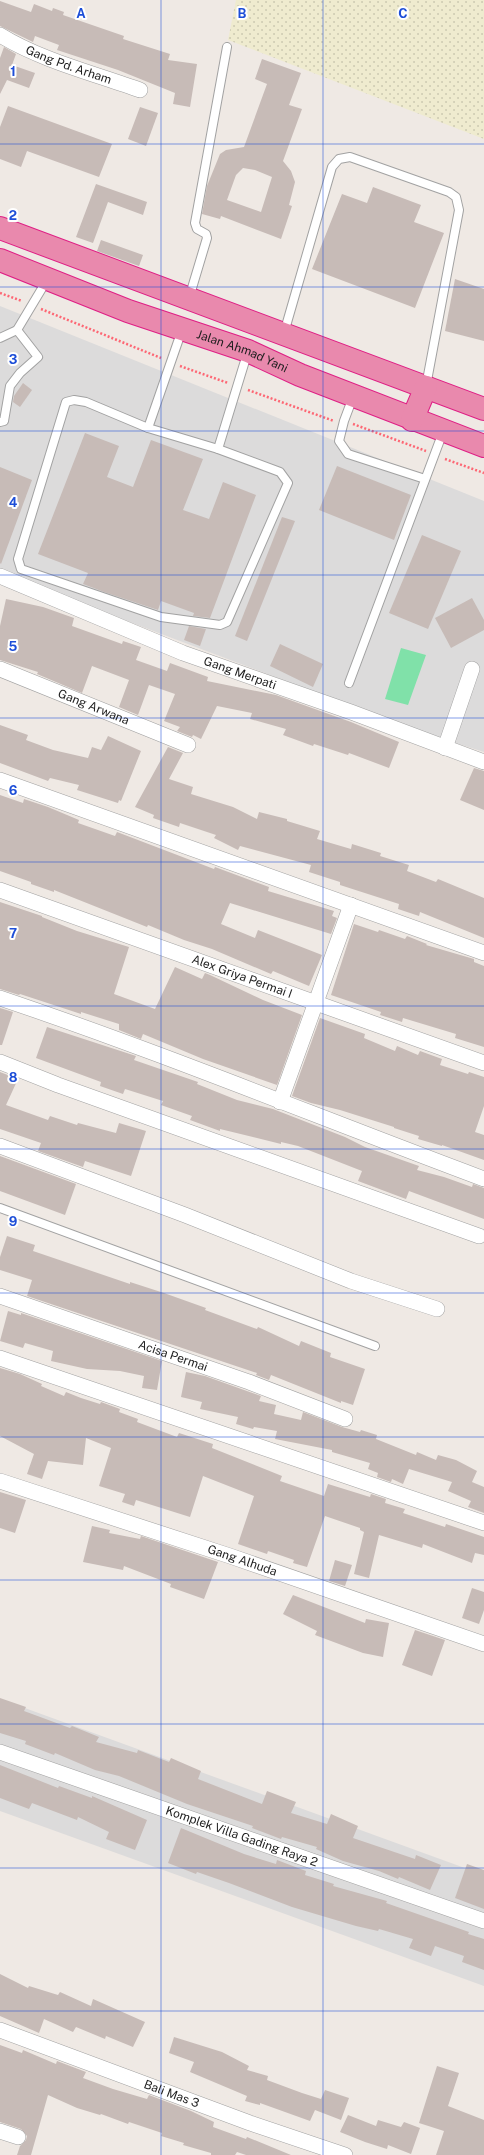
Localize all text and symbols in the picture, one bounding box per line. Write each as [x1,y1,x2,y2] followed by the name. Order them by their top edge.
[76,6,86,21] text: A
[238,6,247,21] text: B
[398,6,408,21] text: C
[23,43,113,87] street label: Gang Pd. Arham
[10,64,16,79] text: 1
[9,208,17,223] text: 2
[195,327,290,375] street label: Jalan Ahmad Yani
[9,352,18,367] text: 3
[9,495,18,510] text: 4
[9,639,18,654] text: 5
[202,654,278,692] street label: Gang Merpati
[56,686,131,728] street label: Gang Arwana
[9,783,18,798] text: 6
[9,926,17,941] text: 7
[190,952,294,1001] street label: Alex Griya Permai I
[9,1070,18,1085] text: 8
[9,1214,17,1229] text: 9
[136,1337,210,1374] street label: Acisa Permai
[206,1542,279,1579] street label: Gang Alhuda
[164,1803,320,1869] street label: Komplek Villa Gading Raya 2
[142,2077,201,2110] street label: Bali Mas 3

